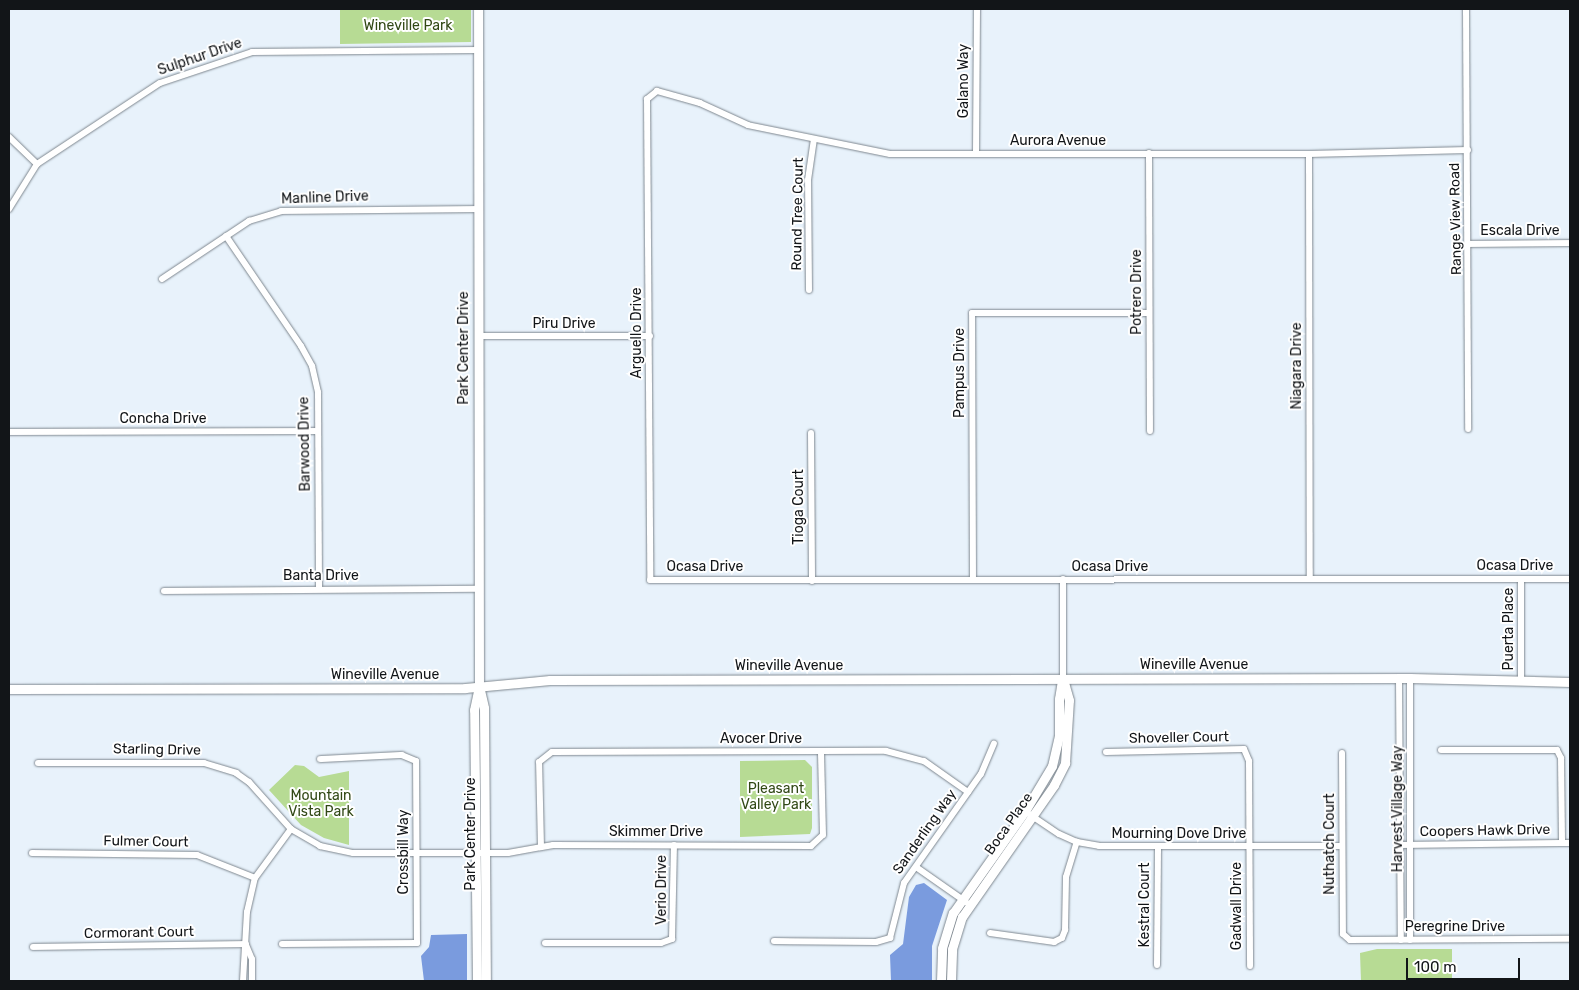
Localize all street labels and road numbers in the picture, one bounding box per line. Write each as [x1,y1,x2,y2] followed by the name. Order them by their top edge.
[156,35,244,79] street label: Sulphur Drive
[956,44,972,118] street label: Galano Way
[1010,133,1106,149] street label: Aurora Avenue
[789,157,807,271] street label: Round Tree Court
[1447,162,1465,276] street label: Range View Road
[281,188,369,208] street label: Manline Drive
[1480,223,1560,239] street label: Escala Drive
[1129,249,1145,335] street label: Potrero Drive
[629,287,645,379] street label: Arguello Drive
[456,291,472,405] street label: Park Center Drive
[532,316,596,332] street label: Piru Drive
[1289,323,1305,409] street label: Niagara Drive
[952,328,968,418] street label: Pampus Drive
[296,396,314,492] street label: Barwood Drive
[120,411,206,427] street label: Concha Drive
[791,469,807,545] street label: Tioga Court
[1477,558,1553,574] street label: Ocasa Drive
[667,559,743,575] street label: Ocasa Drive
[1072,559,1148,575] street label: Ocasa Drive
[283,568,359,584] street label: Banta Drive
[1501,588,1517,670] street label: Puerta Place
[1140,657,1248,673] street label: Wineville Avenue
[735,658,843,674] street label: Wineville Avenue
[331,667,439,683] street label: Wineville Avenue
[1129,729,1229,747] street label: Shoveller Court
[720,731,802,747] street label: Avocer Drive
[113,741,201,759] street label: Starling Drive
[1390,745,1406,873] street label: Harvest Village Way
[463,777,479,891] street label: Park Center Drive
[890,786,960,878] street label: Sanderling Way
[981,790,1037,858] street label: Boca Place
[1322,793,1338,895] street label: Nuthatch Court
[396,810,412,894] street label: Crossbill Way
[1419,821,1551,841] street label: Coopers Hawk Drive
[609,824,703,840] street label: Skimmer Drive
[1112,826,1246,842] street label: Mourning Dove Drive
[103,833,189,851] street label: Fulmer Court
[654,855,670,925] street label: Verio Drive
[1229,862,1245,950] street label: Gadwall Drive
[1137,863,1153,947] street label: Kestral Court
[1405,919,1505,935] street label: Peregrine Drive
[84,924,194,942] street label: Cormorant Court

